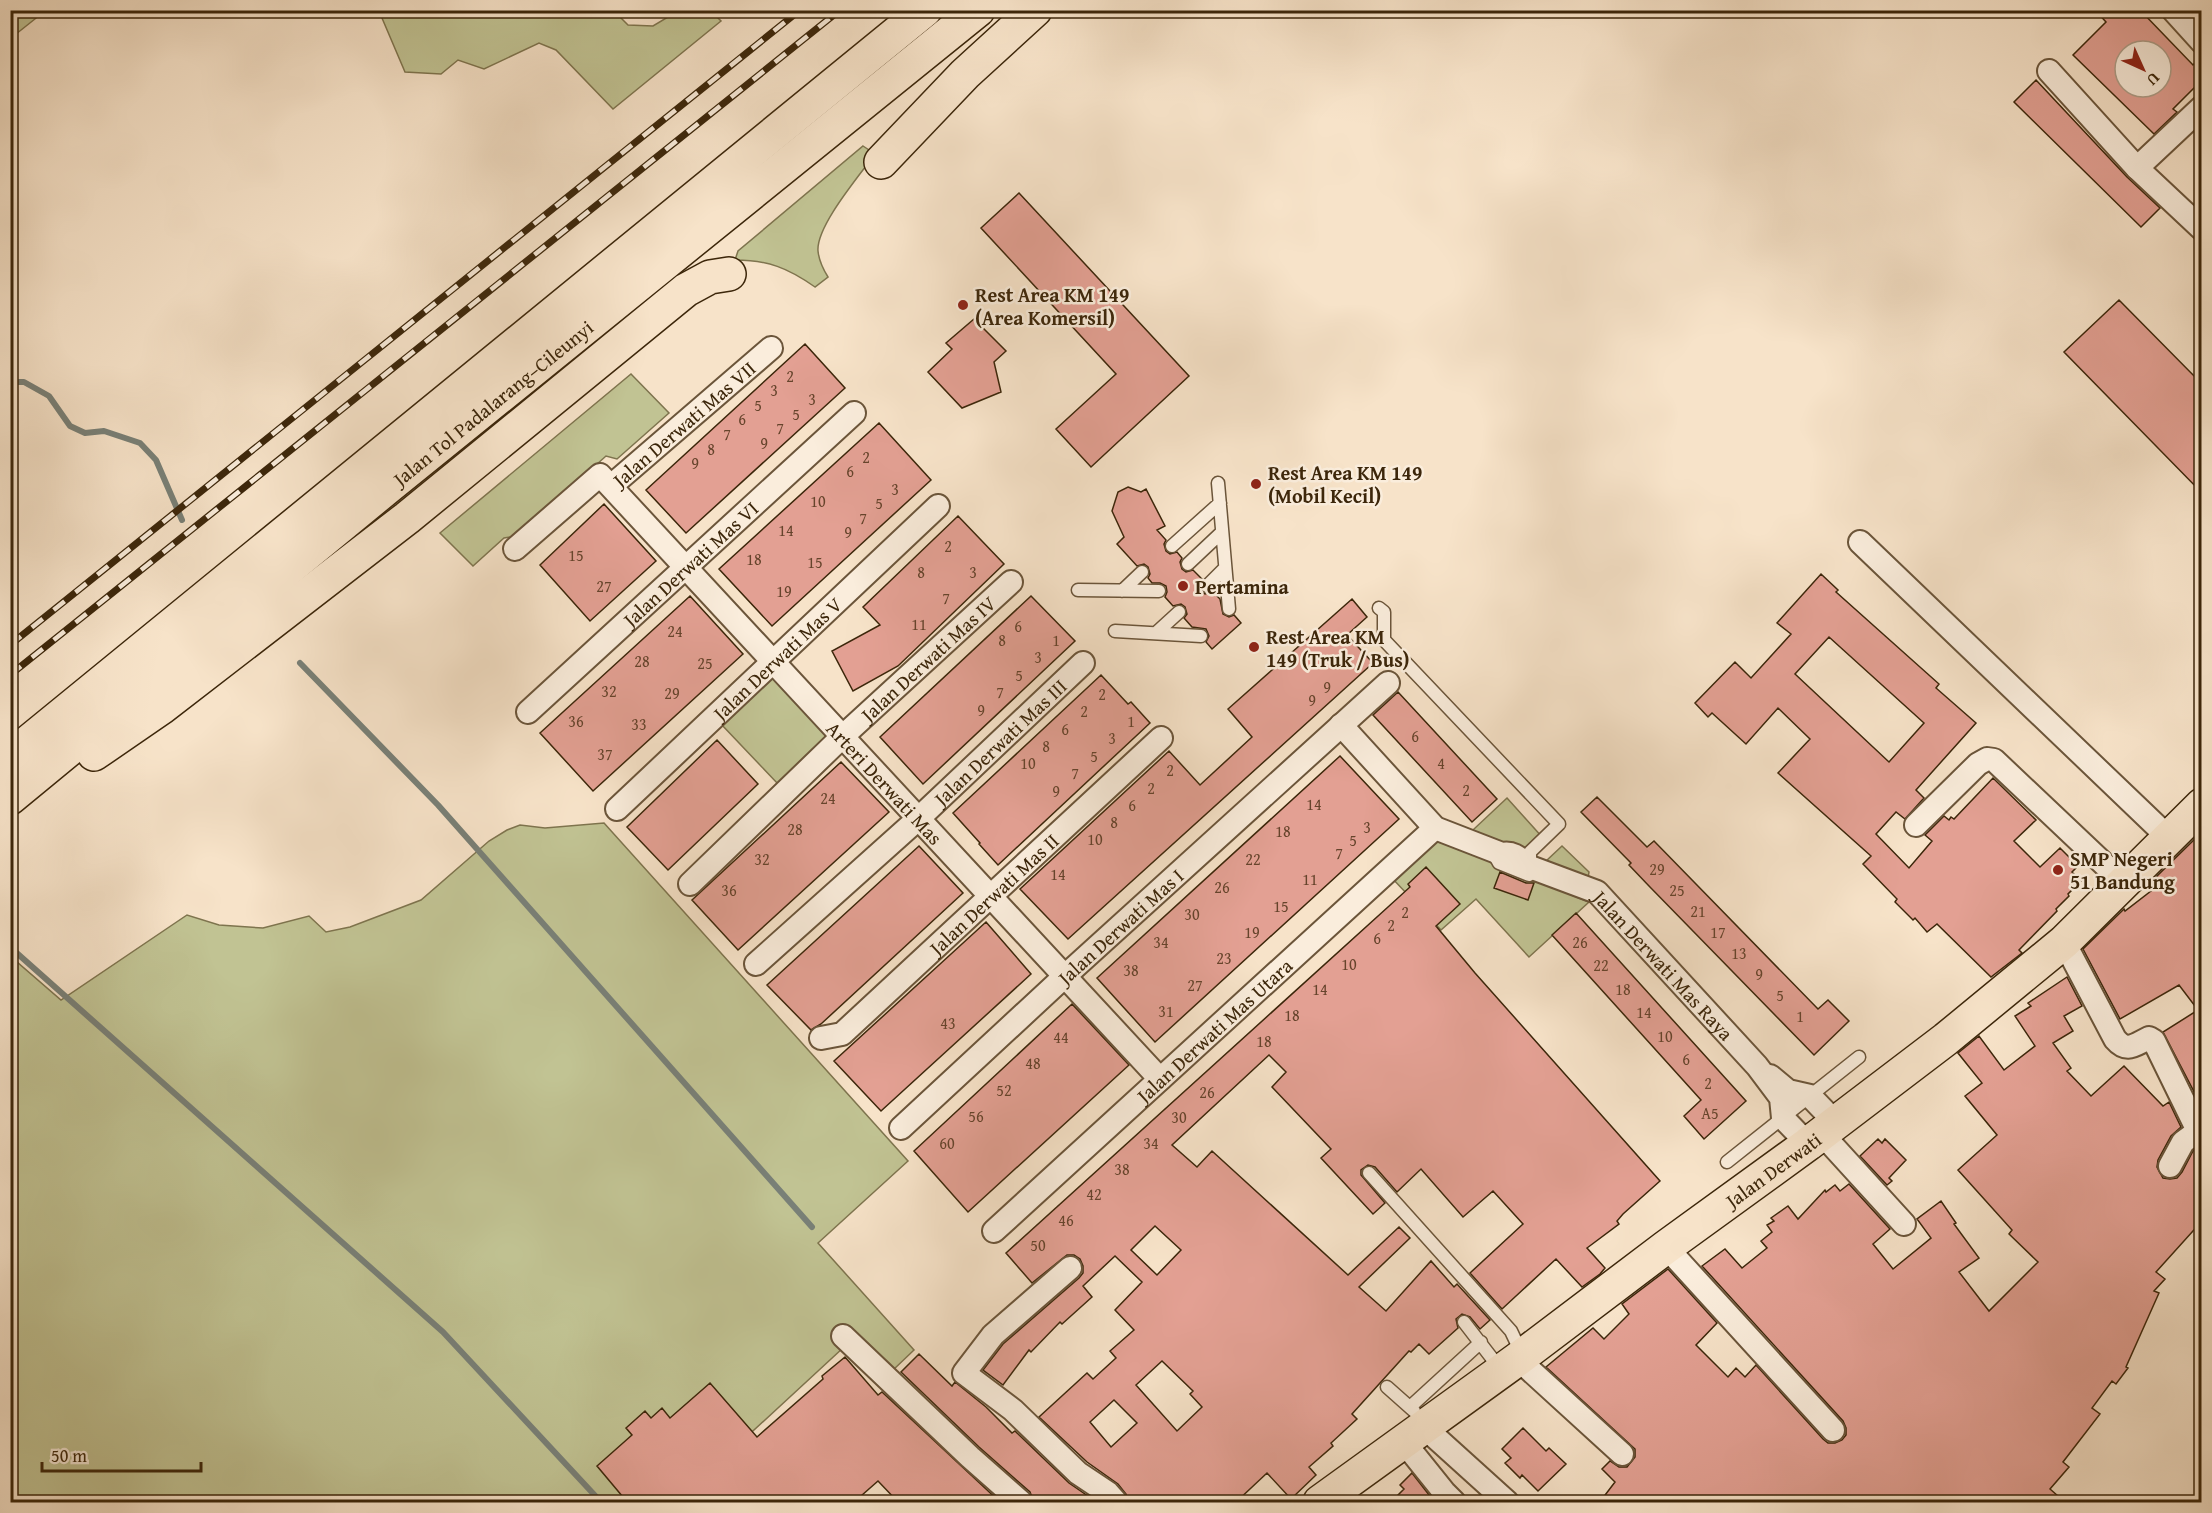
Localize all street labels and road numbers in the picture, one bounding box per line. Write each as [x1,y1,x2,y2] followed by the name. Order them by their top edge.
[384,312,599,494] street label: Jalan Tol Padalarang–Cileunyi
[604,353,761,495] street label: Jalan Derwati Mas VII
[614,494,764,635] street label: Jalan Derwati Mas VI
[852,589,1002,730] street label: Jalan Derwati Mas IV
[704,590,848,728] street label: Jalan Derwati Mas V
[925,672,1073,814] street label: Jalan Derwati Mas III
[820,714,950,851] street label: Arteri Derwati Mas
[920,826,1065,963] street label: Jalan Derwati Mas II
[1048,861,1190,993] street label: Jalan Derwati Mas I
[1585,881,1741,1047] street label: Jalan Derwati Mas Raya
[1127,951,1299,1111] street label: Jalan Derwati Mas Utara
[1717,1124,1827,1216] street label: Jalan Derwati

